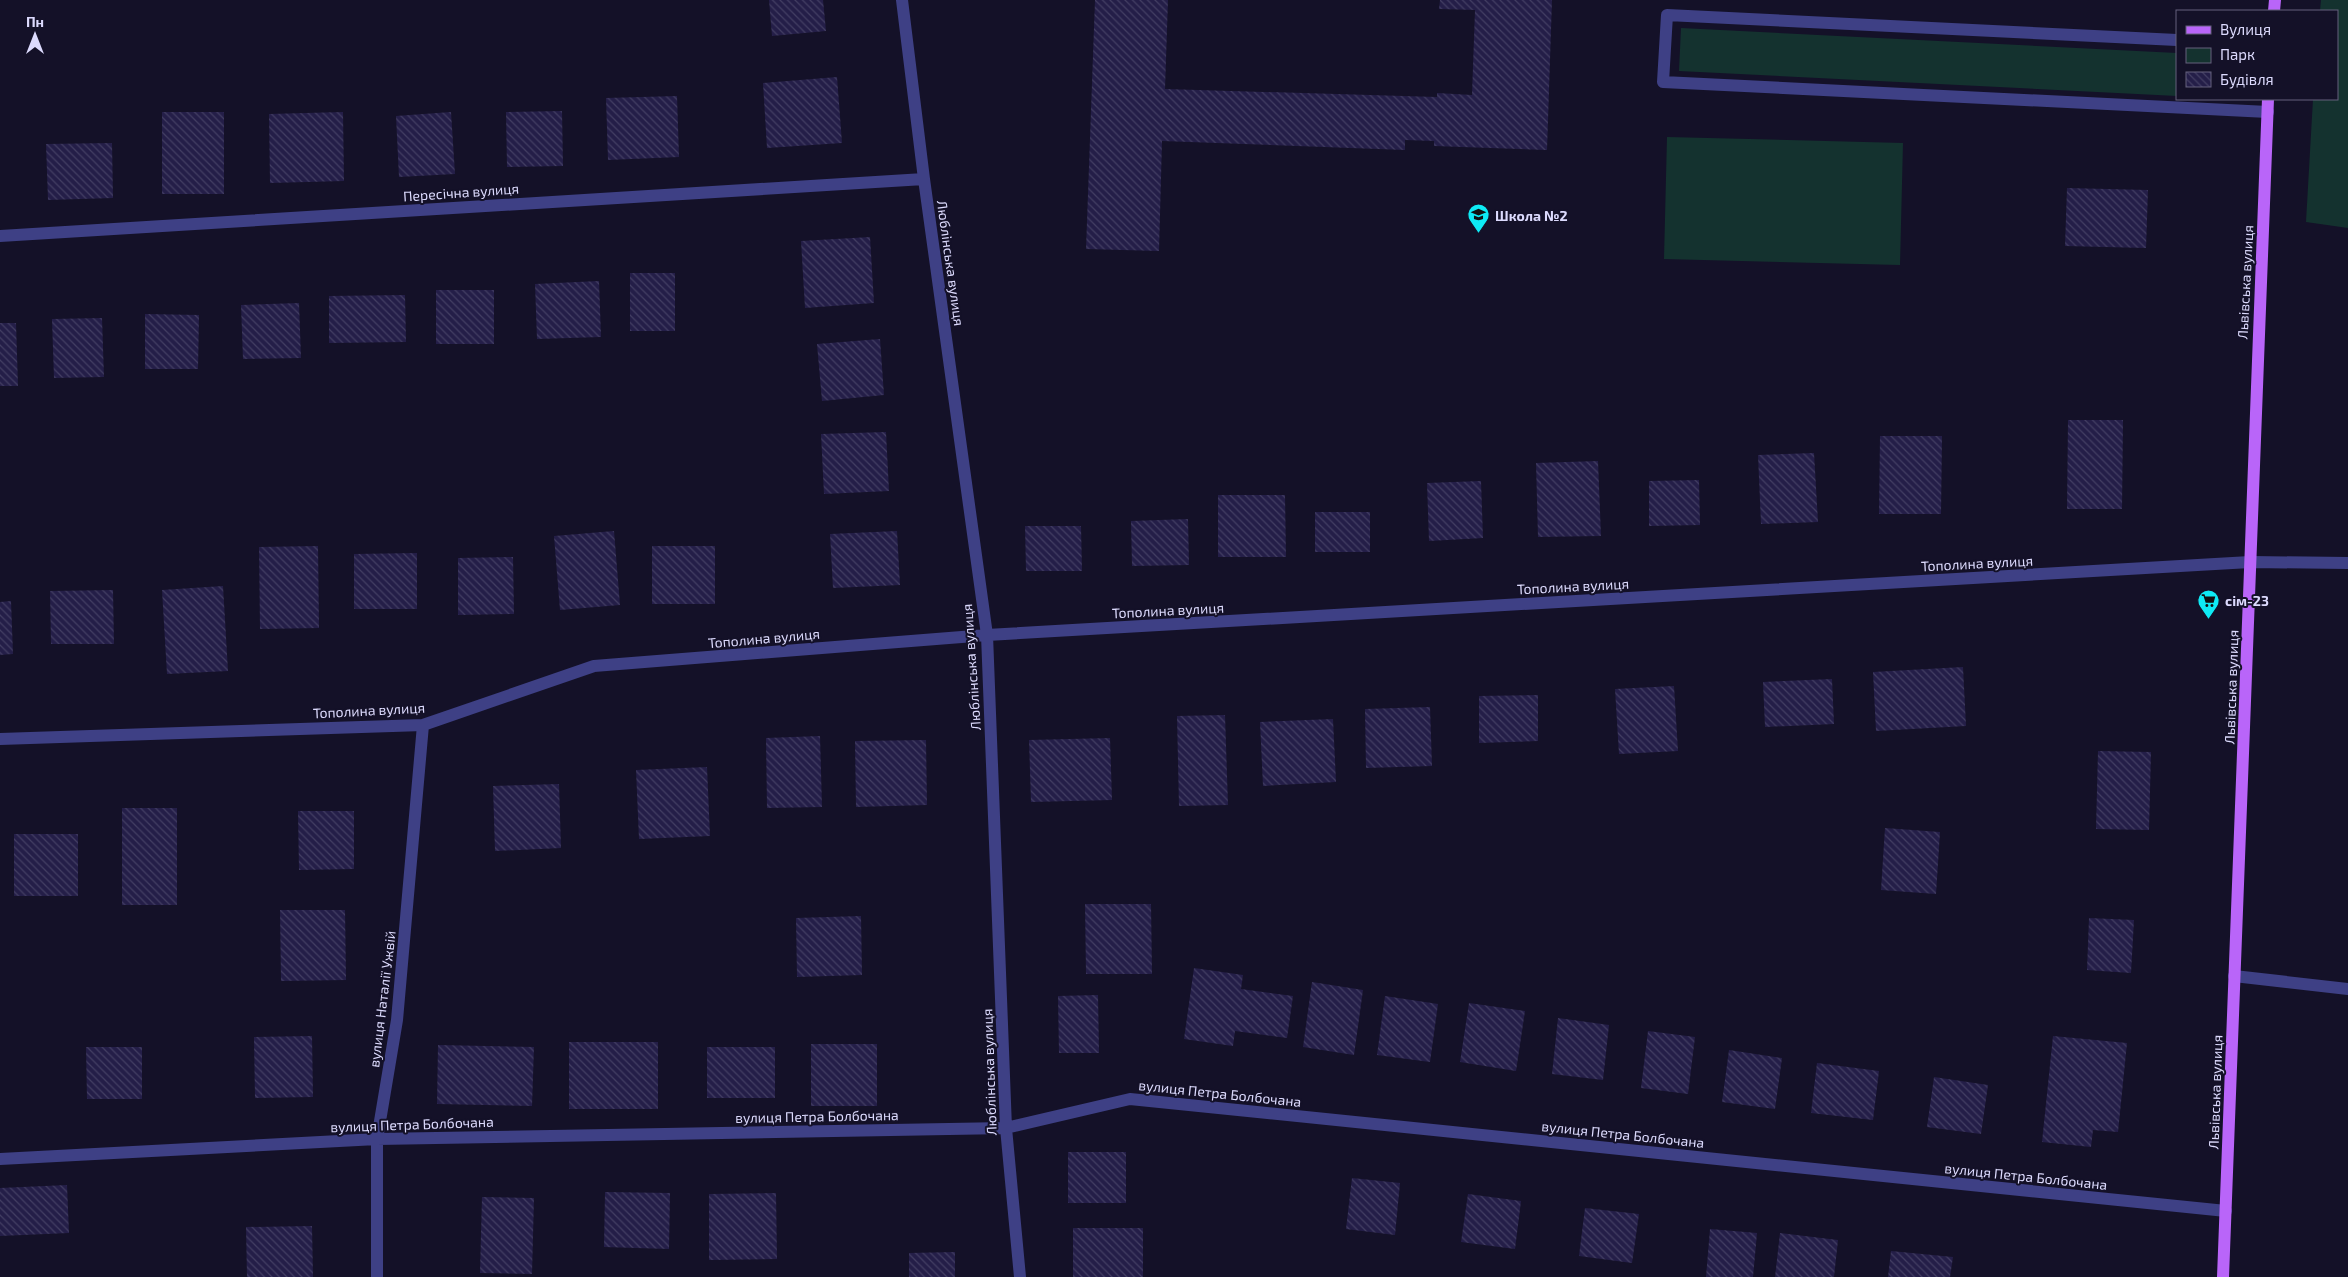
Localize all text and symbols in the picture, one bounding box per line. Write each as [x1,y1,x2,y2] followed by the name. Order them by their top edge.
[10,10,60,60] north arrow
[2176,10,2338,100] legend
[26,13,44,30] text: Пн
[2220,20,2271,39] text: Вулиця
[2220,45,2255,63] text: Парк
[2220,70,2274,89] text: Будівля
[402,179,520,205] street label: Пересічна вулиця
[934,199,968,327] street label: Люблінська вулиця
[1467,203,1491,234] school or university icon: Школа №2
[1495,207,1568,224] place label: Школа №2
[2234,224,2256,340] street label: Львівська вулиця
[1921,552,2033,574] street label: Тополина вулиця
[1517,575,1629,597] street label: Тополина вулиця
[2197,588,2221,619] supermarket icon: сім-23
[2225,592,2269,609] place label: сім-23
[1112,599,1224,621] street label: Тополина вулиця
[958,603,984,731] street label: Люблінська вулиця
[707,625,821,651] street label: Тополина вулиця
[2221,630,2241,744] street label: Львівська вулиця
[313,699,425,721] street label: Тополина вулиця
[365,930,399,1068] street label: вулиця Наталії Ужвій
[978,1008,1000,1136] street label: Люблінська вулиця
[2205,1035,2225,1149] street label: Львівська вулиця
[1138,1076,1302,1110] street label: вулиця Петра Болбочана
[735,1106,899,1126] street label: вулиця Петра Болбочана
[330,1113,494,1135] street label: вулиця Петра Болбочана
[1541,1117,1705,1151] street label: вулиця Петра Болбочана
[1944,1159,2108,1193] street label: вулиця Петра Болбочана

